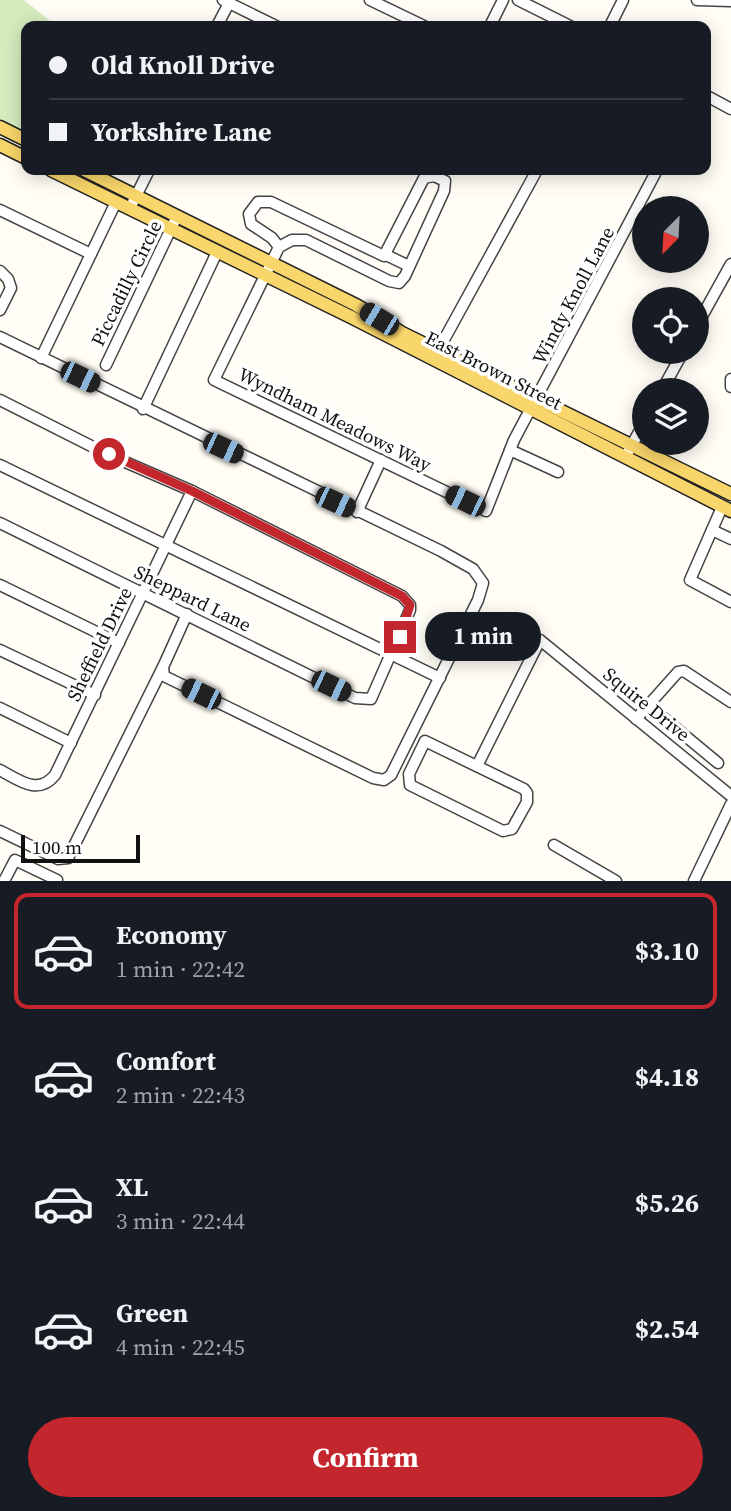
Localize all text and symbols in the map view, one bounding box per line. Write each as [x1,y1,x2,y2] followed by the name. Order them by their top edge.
[91,47,275,83] text: Old Knoll Drive
[91,114,272,150] text: Yorkshire Lane
[632,196,709,273] north arrow
[632,196,709,455] map controls
[84,216,168,350] street label: Piccadilly Circle
[526,222,620,368] street label: Windy Knoll Lane
[632,287,709,364] button: locate
[356,299,403,339] car
[421,324,567,416] street label: East Brown Street
[57,358,104,396] car
[234,361,436,477] street label: Wyndham Meadows Way
[632,378,709,455] button: layers
[200,430,247,466] car
[93,438,125,470] route start
[442,482,489,520] car
[312,484,359,520] car
[130,558,256,638] street label: Sheppard Lane
[60,583,138,705] street label: Sheffield Drive
[424,612,540,662] callout: 1 min
[453,620,513,652] text: 1 min
[384,621,416,653] route end
[598,661,696,747] street label: Squire Drive
[308,667,355,705] car
[178,675,225,713] car
[21,832,140,864] scale bar
[32,834,82,860] text: 100 m
[116,917,227,953] text: Economy
[32,920,95,983] icon: car
[635,933,699,969] text: $3.10
[116,953,245,985] text: 1 min · 22:42
[116,1043,216,1079] text: Comfort
[32,1046,95,1109] icon: car
[635,1059,699,1095] text: $4.18
[116,1079,245,1111] text: 2 min · 22:43
[116,1169,148,1205] text: XL
[32,1172,95,1235] icon: car
[635,1185,699,1221] text: $5.26
[116,1205,245,1237] text: 3 min · 22:44
[116,1295,188,1331] text: Green
[32,1298,95,1361] icon: car
[635,1311,699,1347] text: $2.54
[116,1331,245,1363] text: 4 min · 22:45
[28,1417,703,1497] button: Confirm

